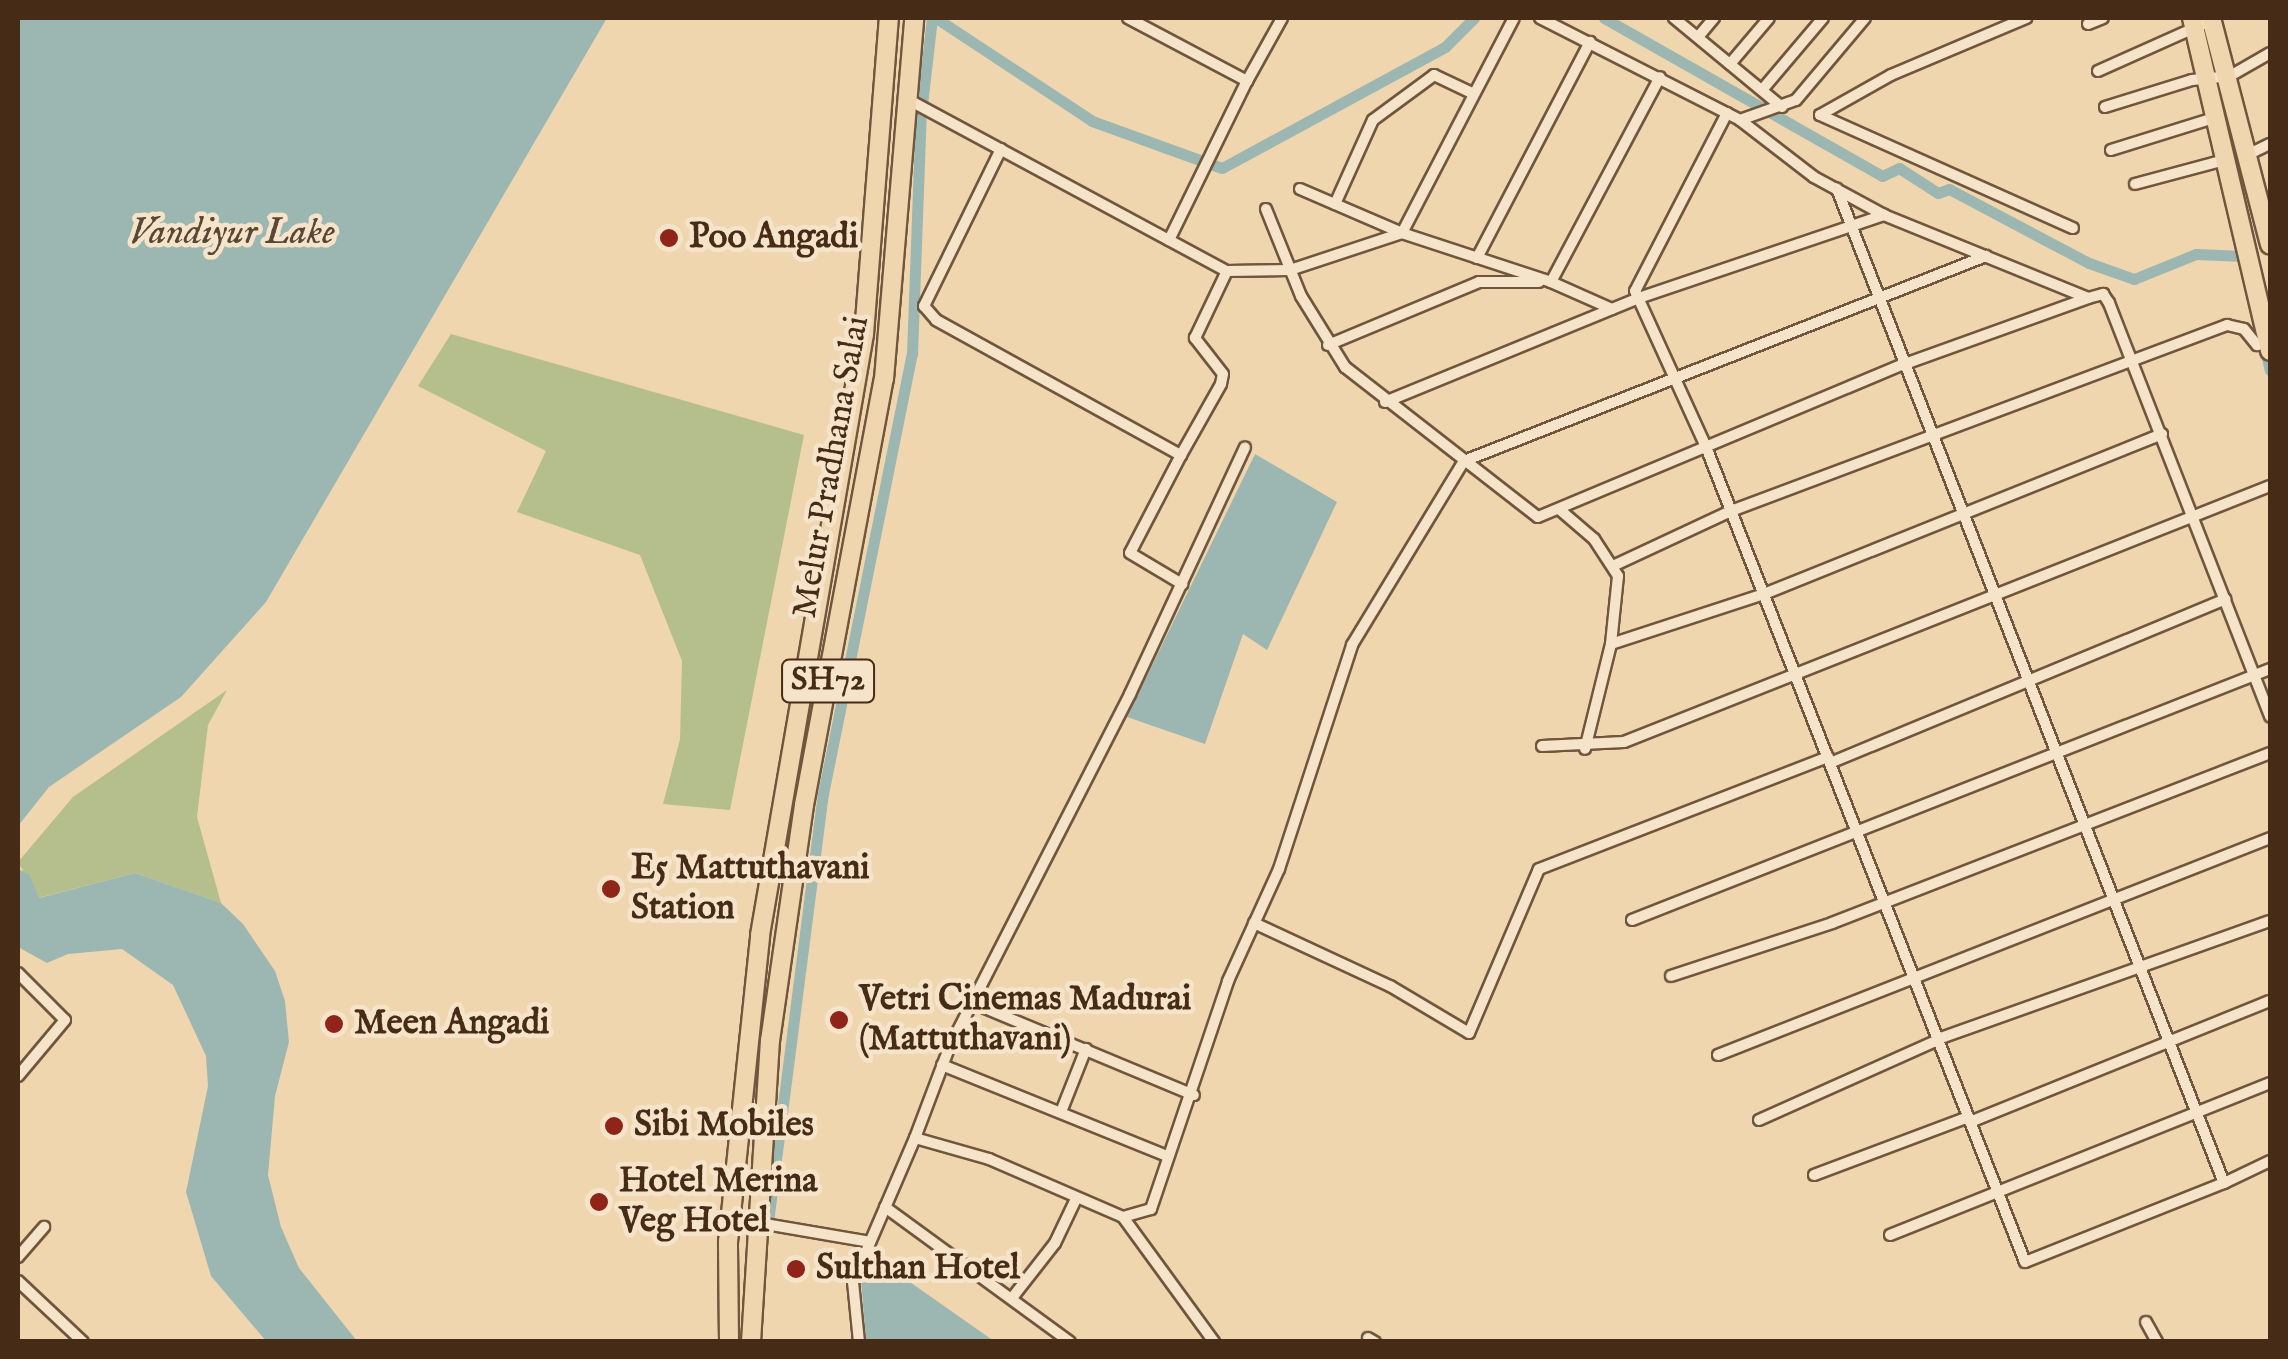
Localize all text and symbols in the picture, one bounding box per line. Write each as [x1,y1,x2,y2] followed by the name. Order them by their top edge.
[129,211,335,257] water label: Vandiyur Lake
[689,217,858,259] place label: Poo Angadi
[658,227,680,249] marker: Poo Angadi
[785,313,879,621] street label: Melur Pradhana Salai
[780,654,876,708] road number: SH72
[631,848,870,930] place label: E5 Mattuthavani Station
[600,878,622,900] marker: E5 Mattuthavani Station
[859,979,1191,1061] place label: Vetri Cinemas Madurai (Mattuthavani)
[354,1003,549,1045] place label: Meen Angadi
[828,1009,850,1031] marker: Vetri Cinemas Madurai (Mattuthavani)
[323,1013,345,1035] marker: Meen Angadi
[634,1105,814,1147] place label: Sibi Mobiles
[603,1115,625,1137] marker: Sibi Mobiles
[619,1161,817,1243] place label: Hotel Merina Veg Hotel
[588,1191,610,1213] marker: Hotel Merina Veg Hotel
[816,1248,1020,1290] place label: Sulthan Hotel
[785,1258,807,1280] marker: Sulthan Hotel

